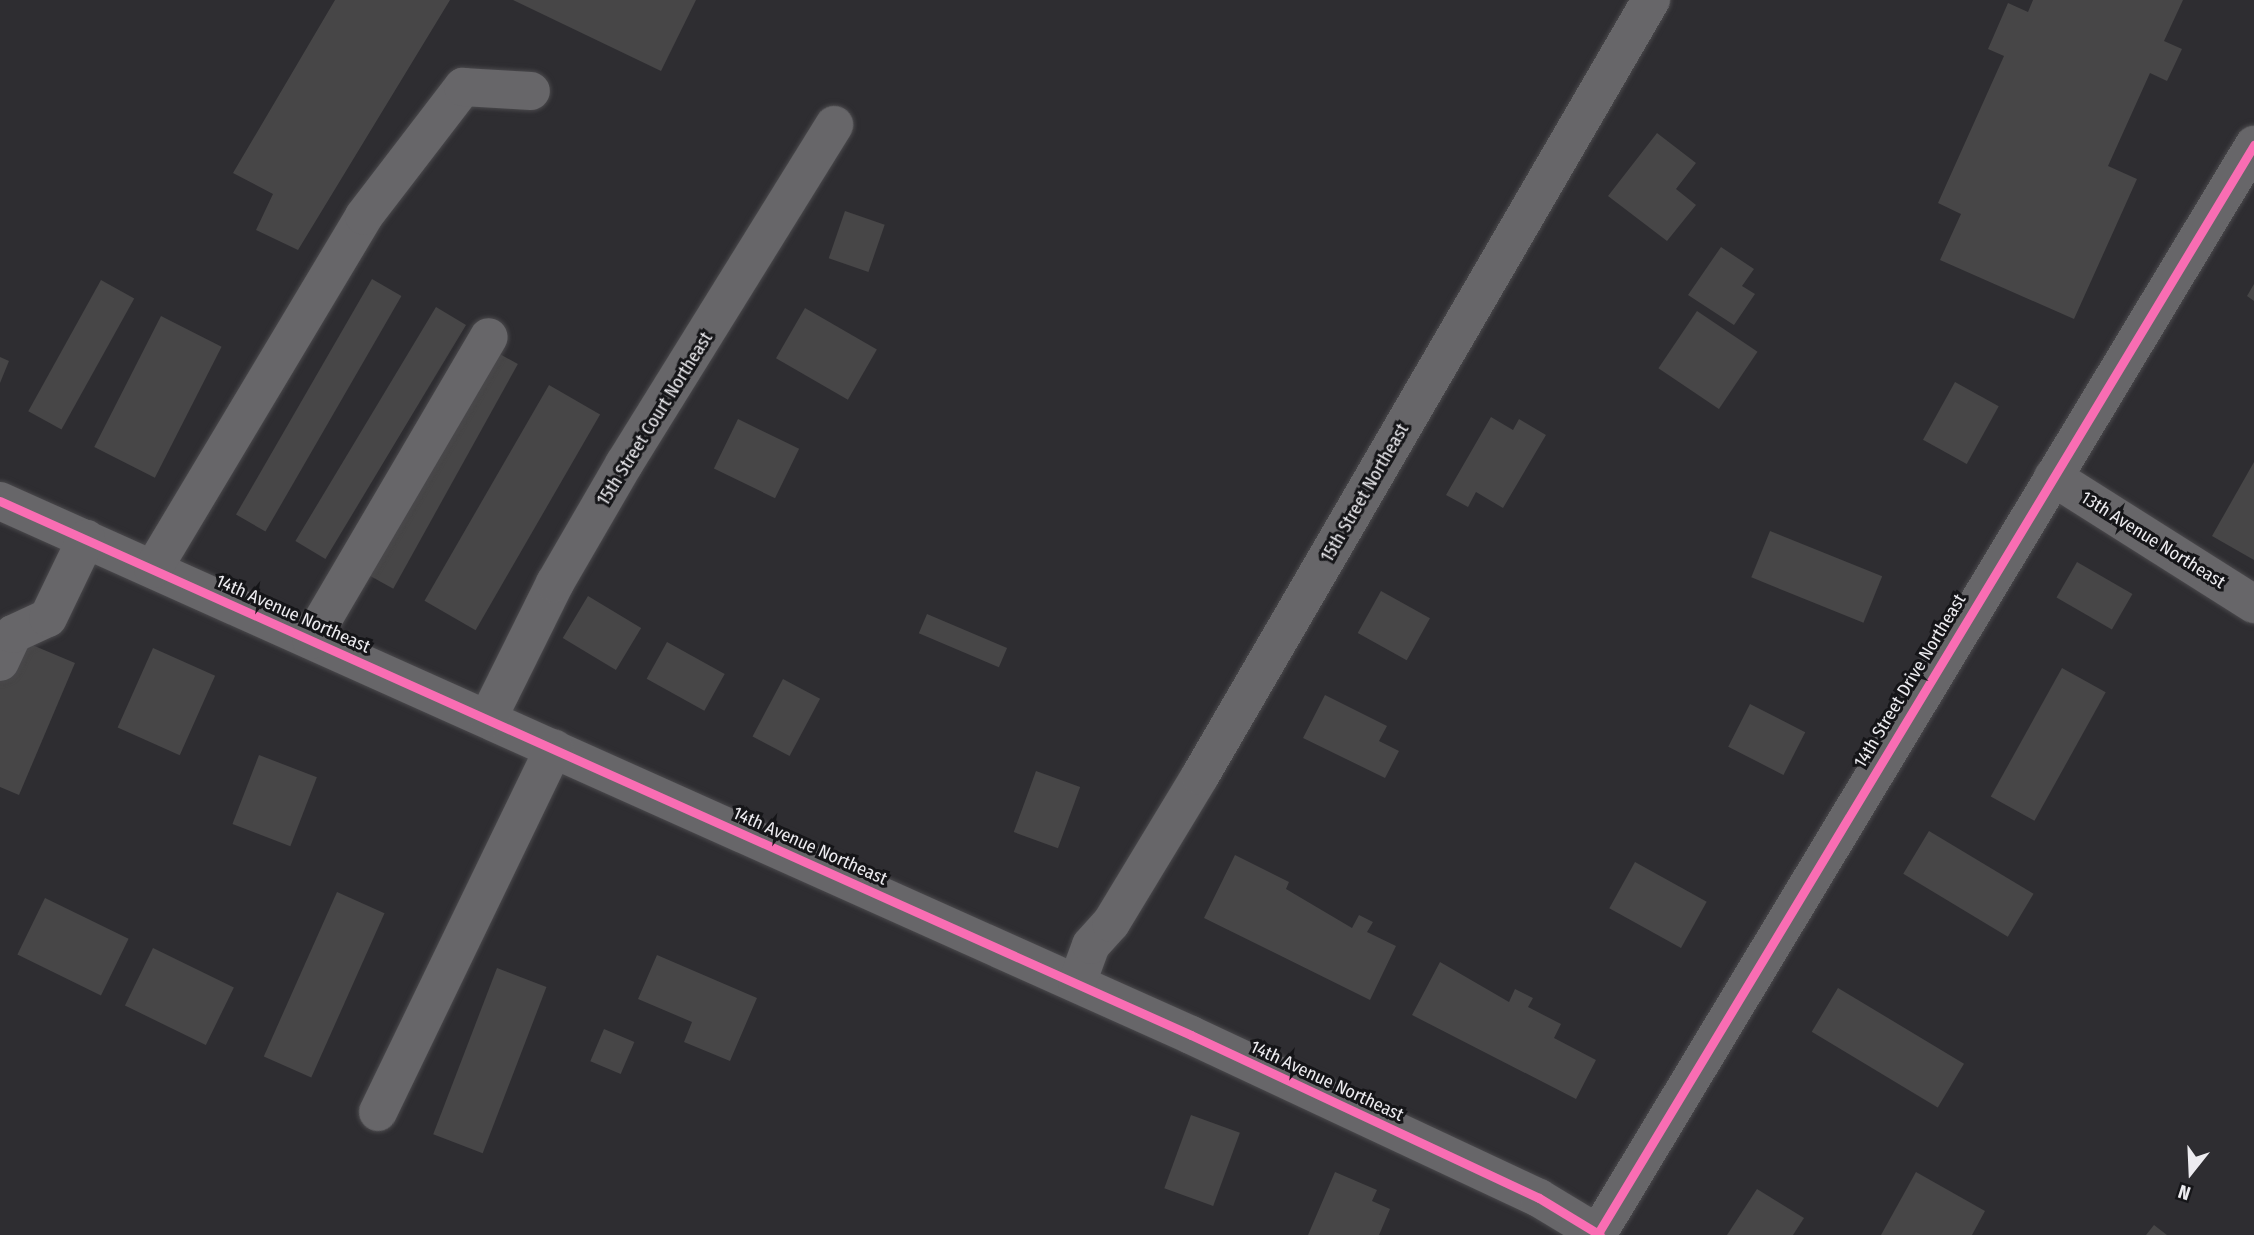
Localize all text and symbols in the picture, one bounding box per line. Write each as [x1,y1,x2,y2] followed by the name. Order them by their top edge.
[593,328,717,510] street label: 15th Street Court Northeast
[1317,420,1413,566] street label: 15th Street Northeast
[2077,487,2229,593] street label: 13th Avenue Northeast
[212,570,374,658] street label: 14th Avenue Northeast
[1849,590,1971,772] street label: 14th Street Drive Northeast
[729,802,891,890] street label: 14th Avenue Northeast
[1247,1036,1407,1126] street label: 14th Avenue Northeast
[2156,1137,2226,1207] north arrow
[2175,1180,2193,1205] text: N

